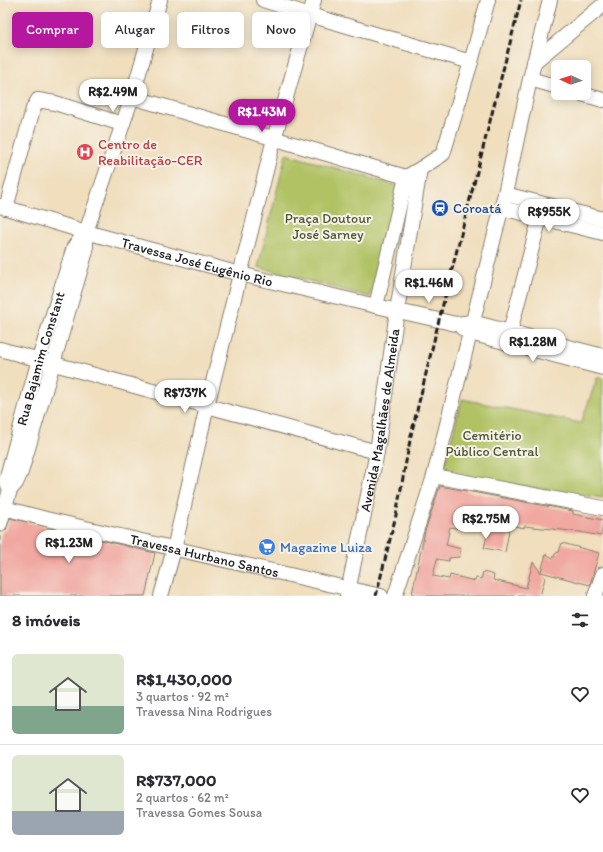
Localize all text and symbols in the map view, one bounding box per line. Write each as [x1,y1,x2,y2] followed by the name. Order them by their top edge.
[12,12,93,48] chip: Comprar
[101,12,169,48] chip: Alugar
[177,12,244,48] chip: Filtros
[252,12,310,48] chip: Novo
[551,60,591,100] north arrow
[551,60,591,100] map controls
[76,79,150,113] pin: R$2.49M
[88,84,138,99] text: R$2.49M
[225,99,299,133] pin: R$1.43M
[237,104,287,119] text: R$1.43M
[98,136,203,169] place label: Centro de Reabilitação-CER
[75,142,95,162] hospital icon: Centro de Reabilitação-CER
[430,198,450,218] station icon: Coroatá
[516,199,582,233] pin: R$955K
[453,200,502,217] place label: Coroatá
[527,204,571,219] text: R$955K
[285,210,372,243] park label: Praça Doutour José Sarney
[120,234,274,290] street label: Travessa José Eugênio Rio
[392,270,466,304] pin: R$1.46M
[405,275,453,290] text: R$1.46M
[13,289,69,428] street label: Rua Bajamim Constant
[357,327,404,513] street label: Avenida Magalhães de Almeida
[496,329,570,363] pin: R$1.28M
[509,334,557,349] text: R$1.28M
[152,380,218,414] pin: R$737K
[164,385,206,400] text: R$737K
[445,427,539,460] park label: Cemitério Público Central
[449,506,523,540] pin: R$2.75M
[462,511,510,526] text: R$2.75M
[32,530,106,564] pin: R$1.23M
[128,531,280,581] street label: Travessa Hurbano Santos
[45,535,93,550] text: R$1.23M
[257,537,277,557] supermarket icon: Magazine Luiza
[280,539,373,556] place label: Magazine Luiza
[569,609,591,631] icon: filters
[12,610,80,630] text: 8 imóveis
[136,669,232,689] text: R$1,430,000
[44,670,92,718] icon: home
[569,683,591,705] icon: heart
[136,689,229,704] text: 3 quartos · 92 m²
[136,704,272,719] text: Travessa Nina Rodrigues
[136,770,216,790] text: R$737,000
[44,771,92,819] icon: home
[569,784,591,806] icon: heart
[136,790,229,805] text: 2 quartos · 62 m²
[136,805,262,820] text: Travessa Gomes Sousa

